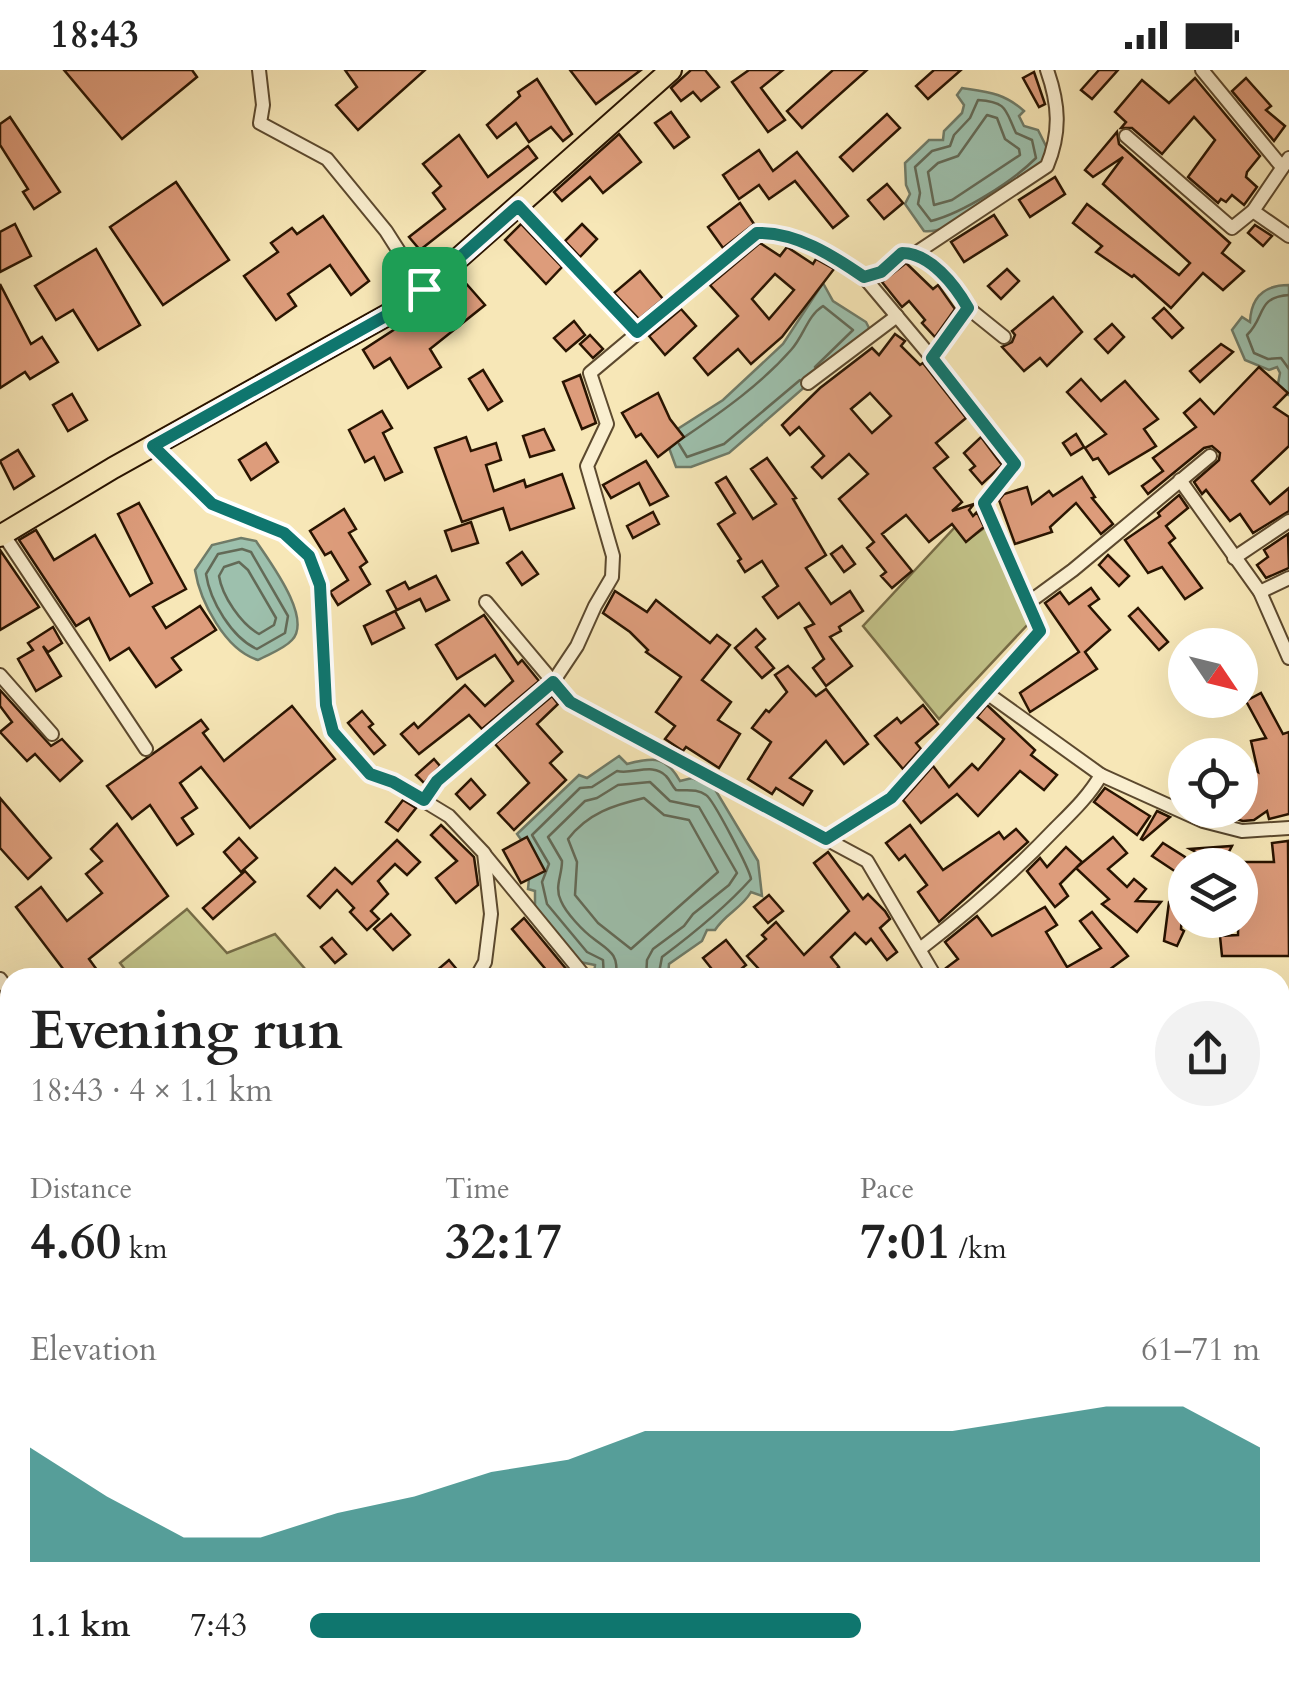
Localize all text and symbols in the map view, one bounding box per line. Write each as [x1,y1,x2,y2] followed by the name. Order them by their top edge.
[50,9,139,61] text: 18:43
[382,247,467,332] pin
[397,262,452,317] icon: arrive
[1168,628,1258,718] north arrow
[1168,628,1258,938] map controls
[1168,738,1258,828] button: locate
[1168,848,1258,938] button: layers
[30,994,343,1068] text: Evening run
[1155,1001,1260,1106] button: share
[30,1069,273,1113] text: 18:43 · 4 × 1.1 km
[30,1170,132,1208] text: Distance
[445,1170,510,1208] text: Time
[860,1170,914,1208] text: Pace
[30,1208,121,1276] text: 4.60
[445,1208,562,1276] text: 32:17
[860,1208,951,1276] text: 7:01
[121,1230,168,1268] text: km
[951,1230,1007,1268] text: /km
[30,1328,157,1372] text: Elevation
[1141,1328,1260,1372] text: 61–71 m
[30,1604,130,1648] text: 1.1 km
[190,1604,247,1648] text: 7:43

